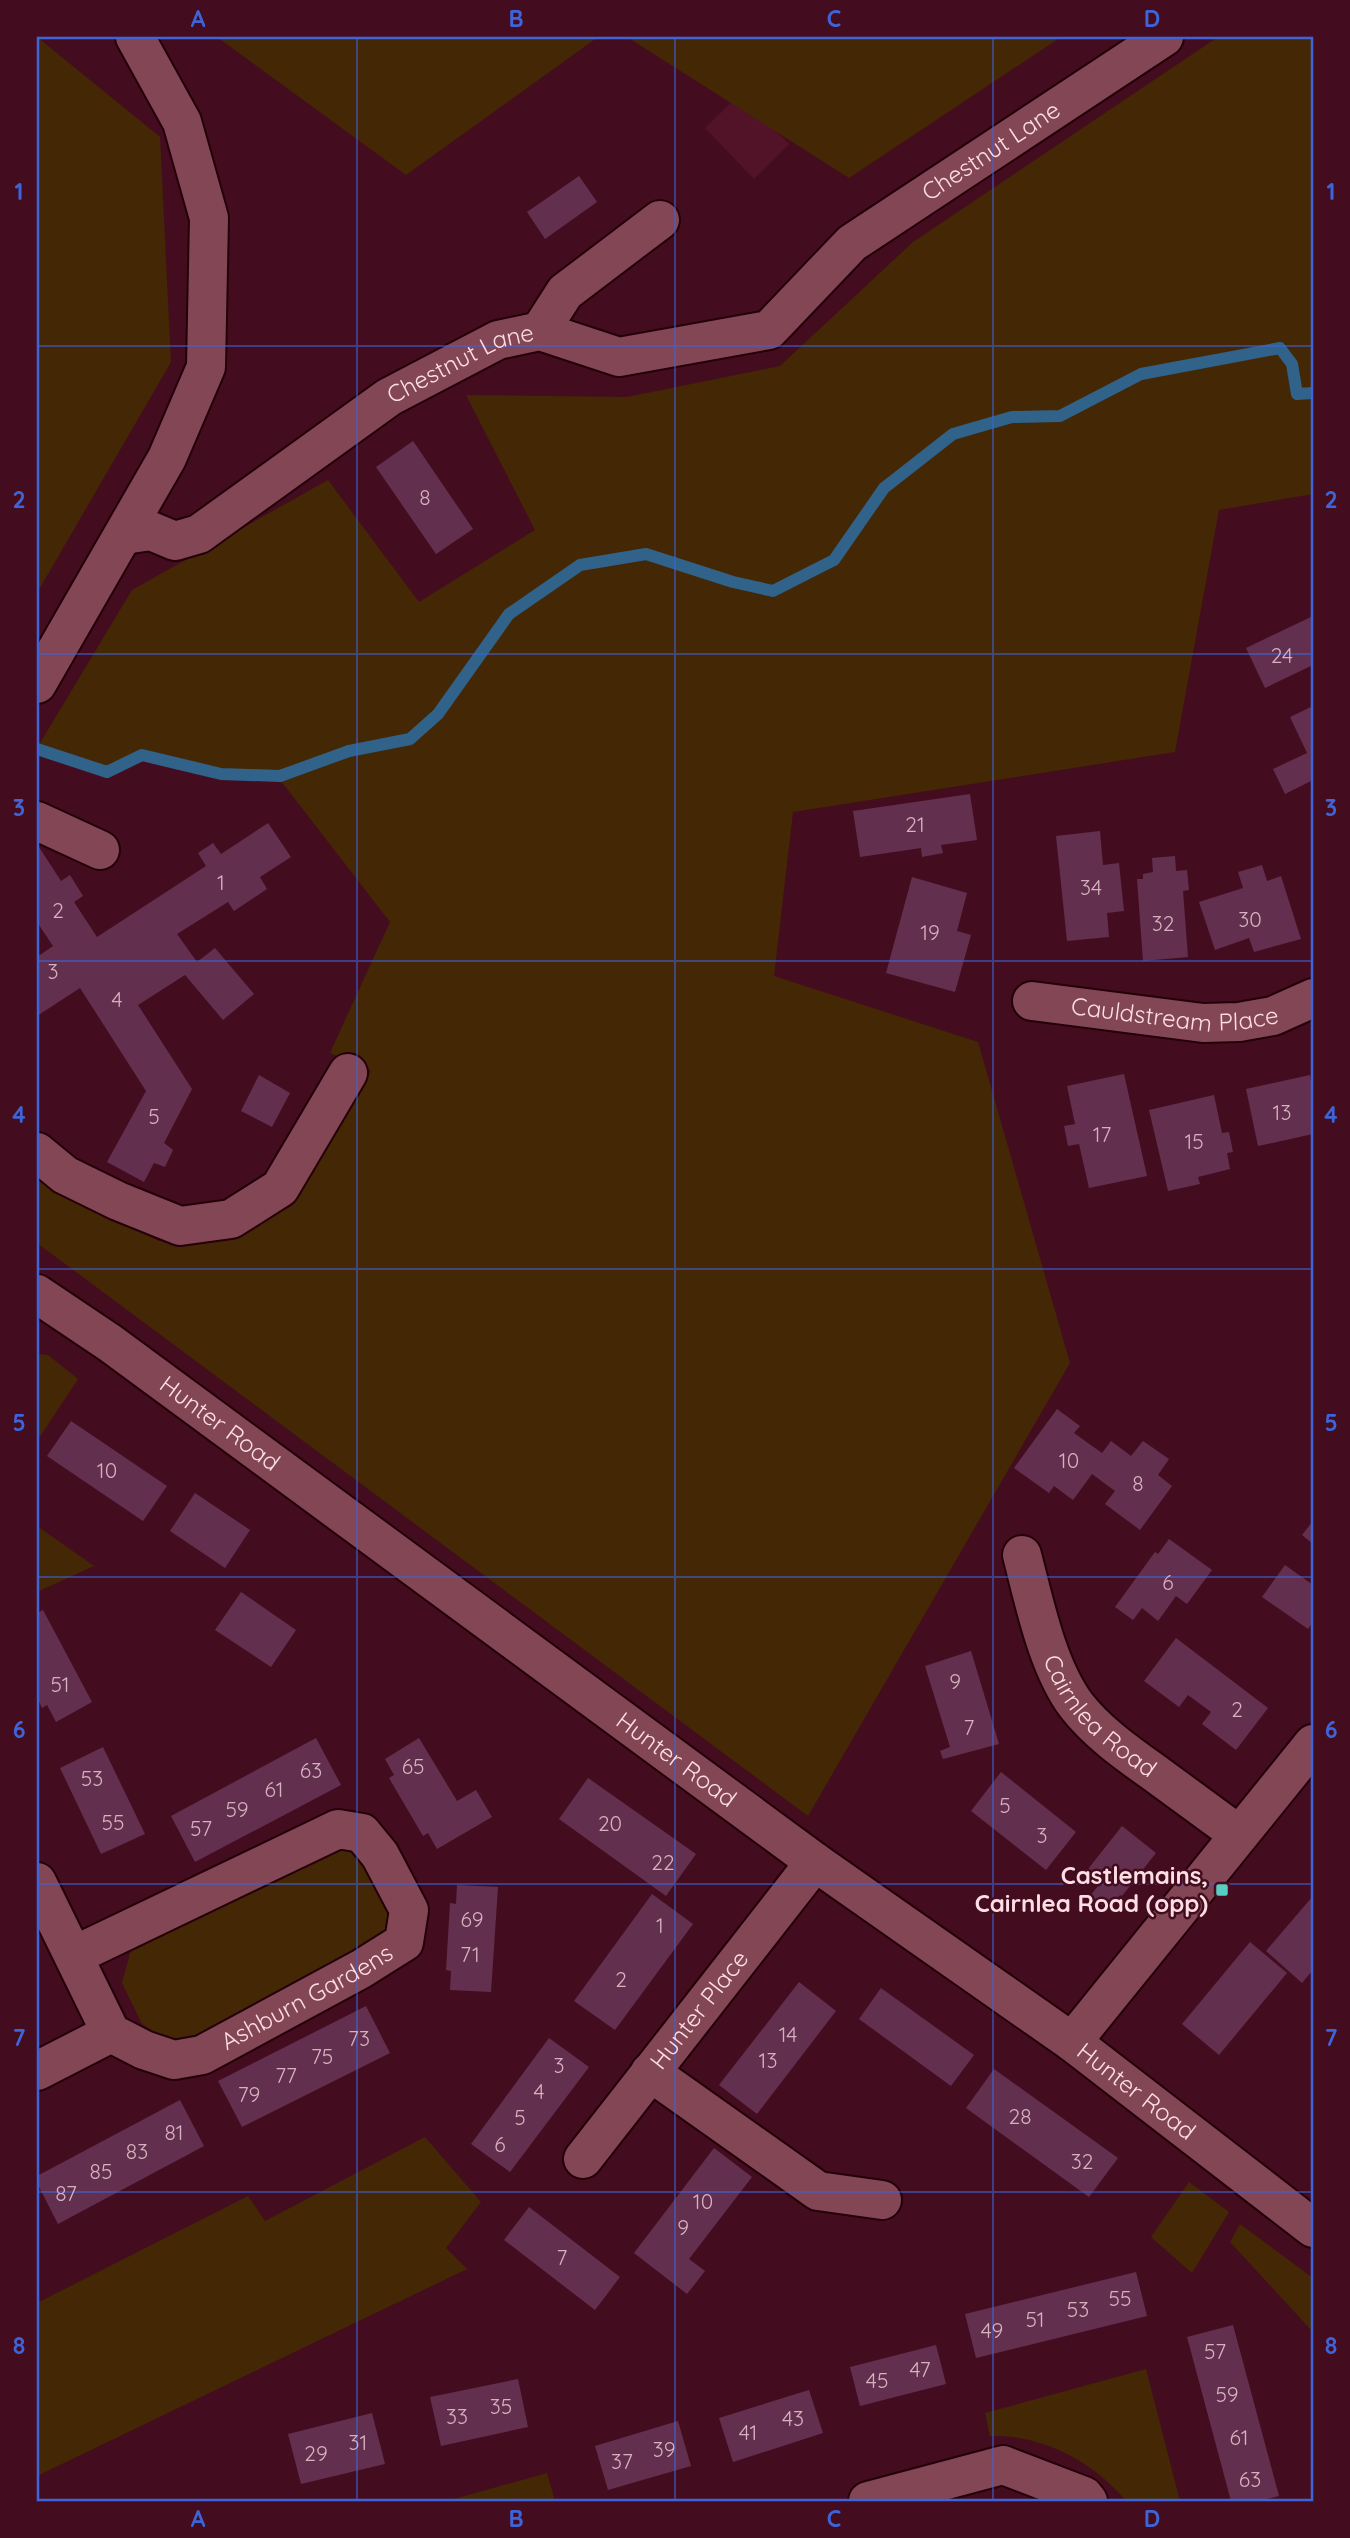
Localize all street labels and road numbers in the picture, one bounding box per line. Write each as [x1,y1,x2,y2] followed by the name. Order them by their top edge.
[916,94,1065,207] street label: Chestnut Lane
[381,317,536,409] street label: Chestnut Lane
[1070,990,1281,1038] street label: Cauldstream Place
[154,1369,286,1477] street label: Hunter Road
[1038,1650,1163,1783] street label: Cairnlea Road
[611,1705,743,1813] street label: Hunter Road
[215,1937,398,2056] street label: Ashburn Gardens
[643,1944,754,2075] street label: Hunter Place
[1071,2035,1202,2146] street label: Hunter Road

